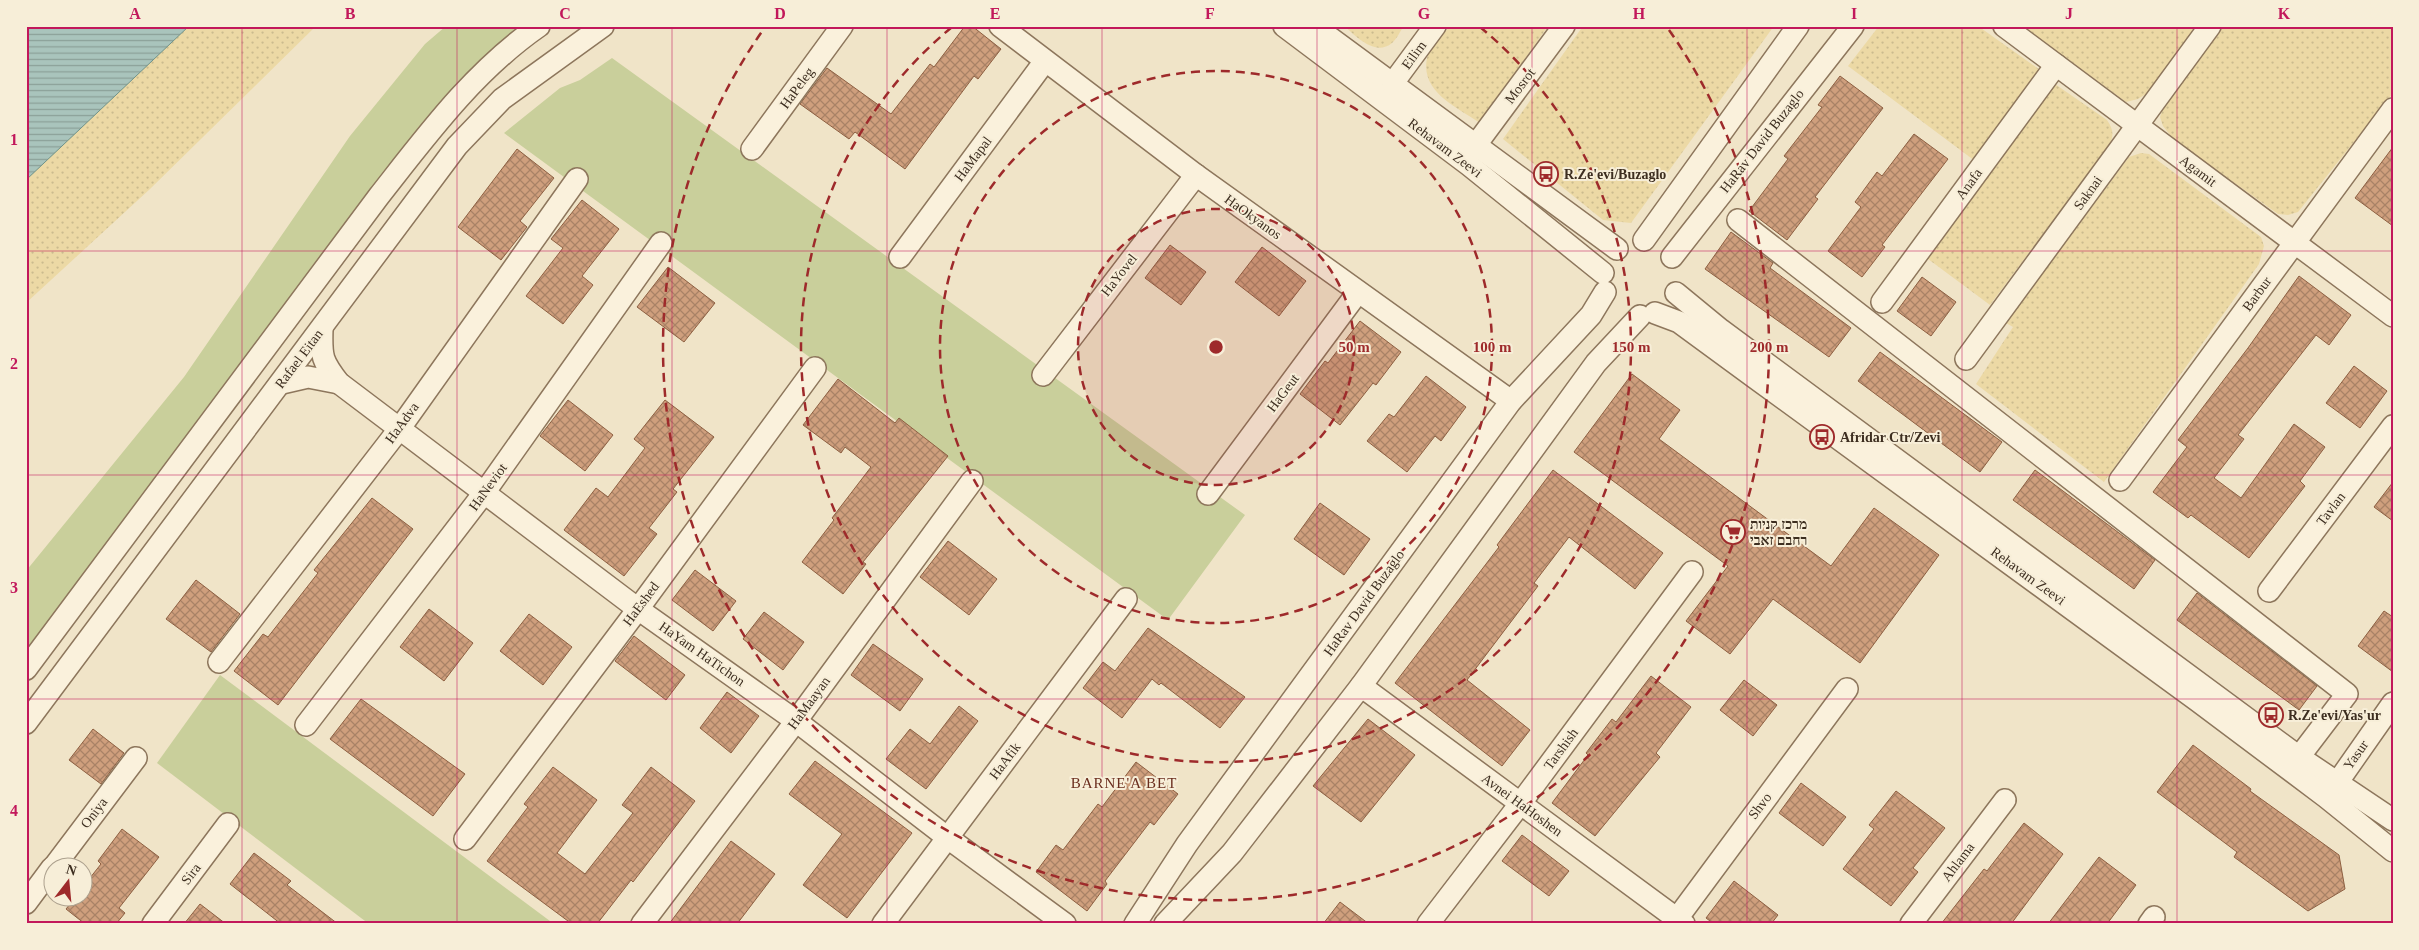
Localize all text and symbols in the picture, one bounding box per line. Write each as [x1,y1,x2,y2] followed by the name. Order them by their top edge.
[129,5,141,22] text: A
[345,5,356,22] text: B
[559,5,571,22] text: C
[774,5,786,22] text: D
[990,5,1000,22] text: E
[1205,5,1215,22] text: F
[1418,5,1431,22] text: G
[1633,5,1646,22] text: H
[1851,5,1857,22] text: I
[2065,5,2073,22] text: J
[2278,5,2291,22] text: K
[1399,38,1429,72] street label: Eilim
[777,64,817,112] street label: HaPeleg
[1502,65,1538,107] street label: Mosrot
[1717,86,1807,196] street label: HaRav David Buzaglo
[1405,115,1485,181] street label: Rehavam Zeevi
[10,131,18,148] text: 1
[951,134,995,184] street label: HaMapal
[2177,152,2219,190] street label: Agamit
[1533,161,1559,187] bus stop icon: R.Ze'evi/Buzaglo
[1953,165,1986,202] street label: Anafa
[1564,167,1666,182] place label: R.Ze'evi/Buzaglo
[2071,173,2105,213] street label: Saknai
[1222,192,1284,242] street label: HaOkyanos
[1098,251,1140,299] street label: HaYovel
[2240,274,2275,314] street label: Barbur
[272,327,326,391] street label: Rafael Eitan
[1207,338,1225,356] centre of rings
[1338,339,1370,355] text: 50 m
[1473,339,1512,355] text: 100 m
[1612,339,1651,355] text: 150 m
[1750,339,1789,355] text: 200 m
[10,355,18,372] text: 2
[1264,371,1302,415] street label: HaGeut
[382,399,422,446] street label: HaAdva
[1809,424,1835,450] bus stop icon: Afridar Ctr/Zevi
[1840,430,1941,445] place label: Afridar Ctr/Zevi
[466,460,510,513] street label: HaNeviot
[2314,489,2348,529] street label: Tavlan
[1750,517,1807,548] place label: מרכז קניות רחבם זאבי
[1720,519,1746,545] supermarket icon: מרכז קניות רחבם זאבי
[1988,544,2068,608] street label: Rehavam Zeevi
[1321,547,1407,659] street label: HaRav David Buzaglo
[10,579,18,596] text: 3
[620,579,662,629] street label: HaEshed
[656,619,748,689] street label: HaYam HaTichon
[785,674,833,732] street label: HaMaayan
[2258,702,2284,728] bus stop icon: R.Ze'evi/Yas'ur
[2288,708,2381,723] place label: R.Ze'evi/Yas'ur
[1541,725,1581,773] street label: Tarshish
[2341,737,2372,772] street label: Yasur
[986,740,1024,782] street label: HaAfik
[1479,771,1565,839] street label: Avnei HaHoshen
[1071,775,1177,791] district label: BARNE'A BET
[1745,790,1775,822] street label: Shvo
[78,794,111,831] street label: Oniya
[10,802,18,819] text: 4
[1939,839,1978,884] street label: Ahlama
[42,858,92,908] north arrow
[178,860,204,888] street label: Sira
[65,861,78,879] text: N

